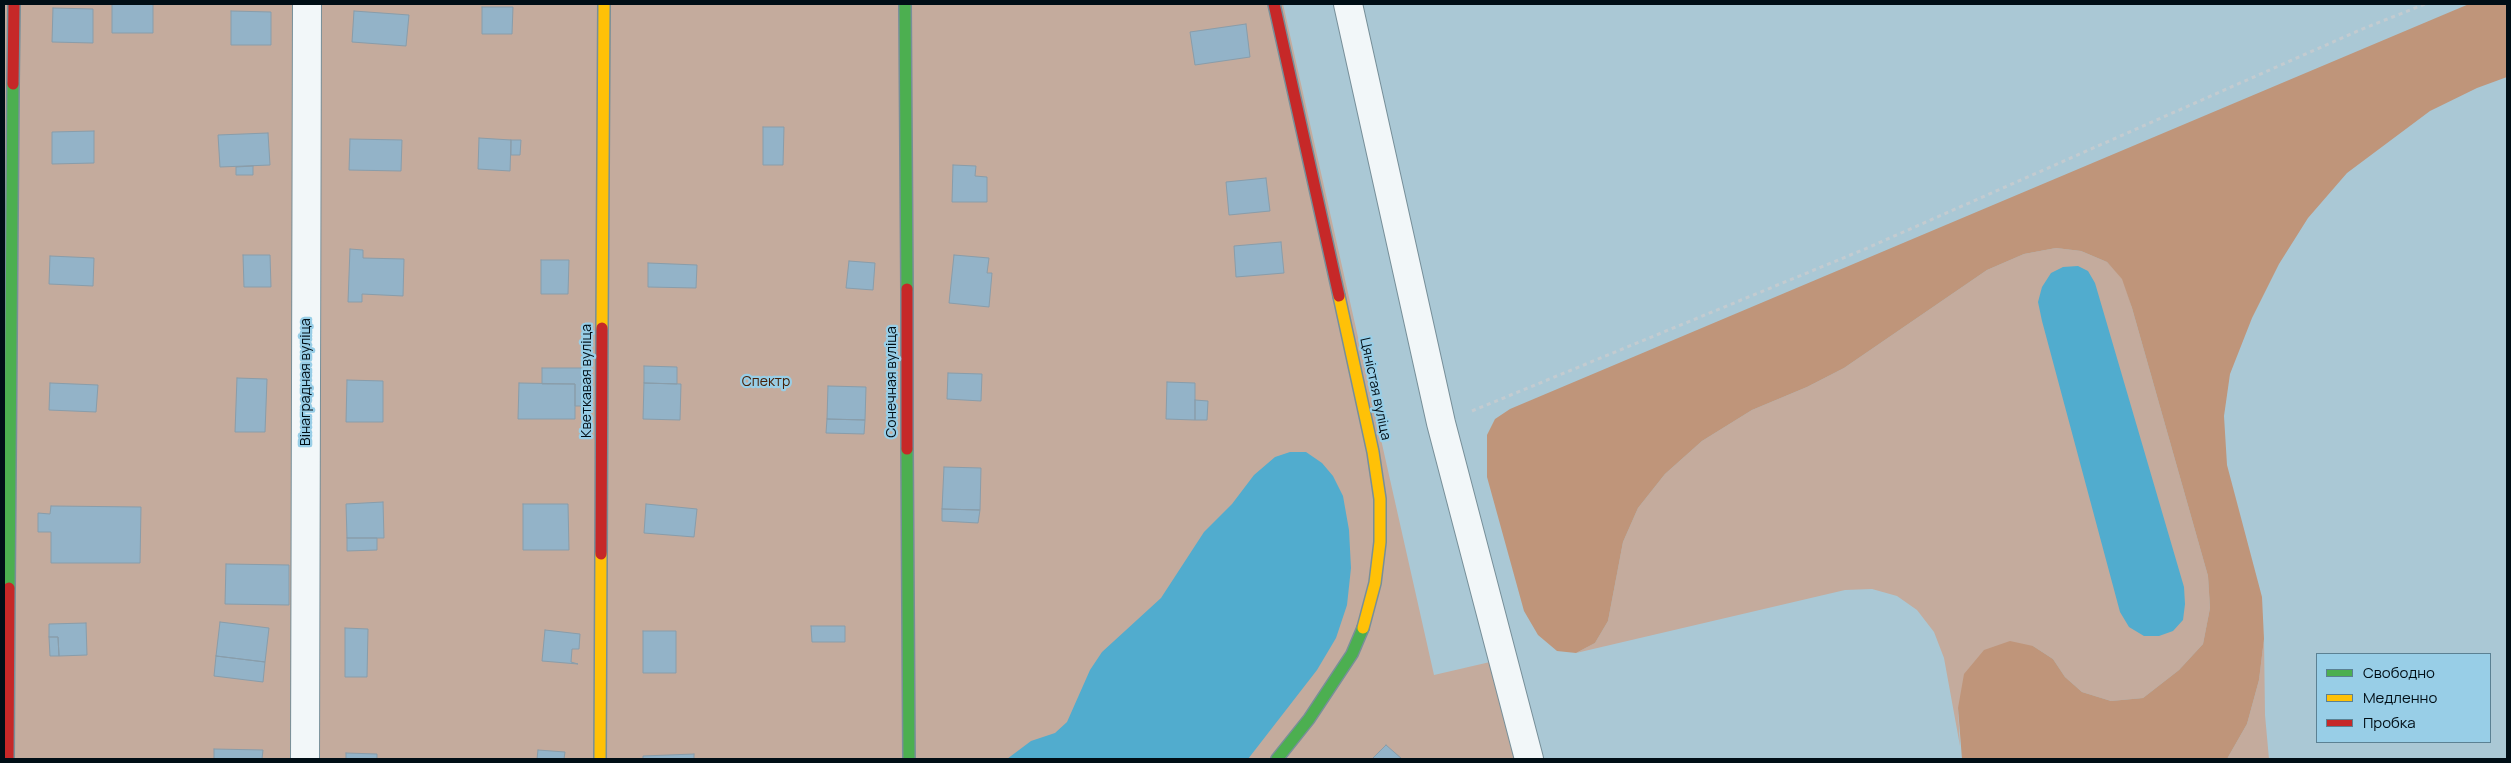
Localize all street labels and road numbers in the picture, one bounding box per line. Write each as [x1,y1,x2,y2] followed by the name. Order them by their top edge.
[298,318,314,446] street label: Вінаградная вуліца
[579,324,595,438] street label: Кветкавая вуліца
[884,326,900,438] street label: Сонечная вуліца
[1356,336,1394,442] street label: Цяністая вуліца

